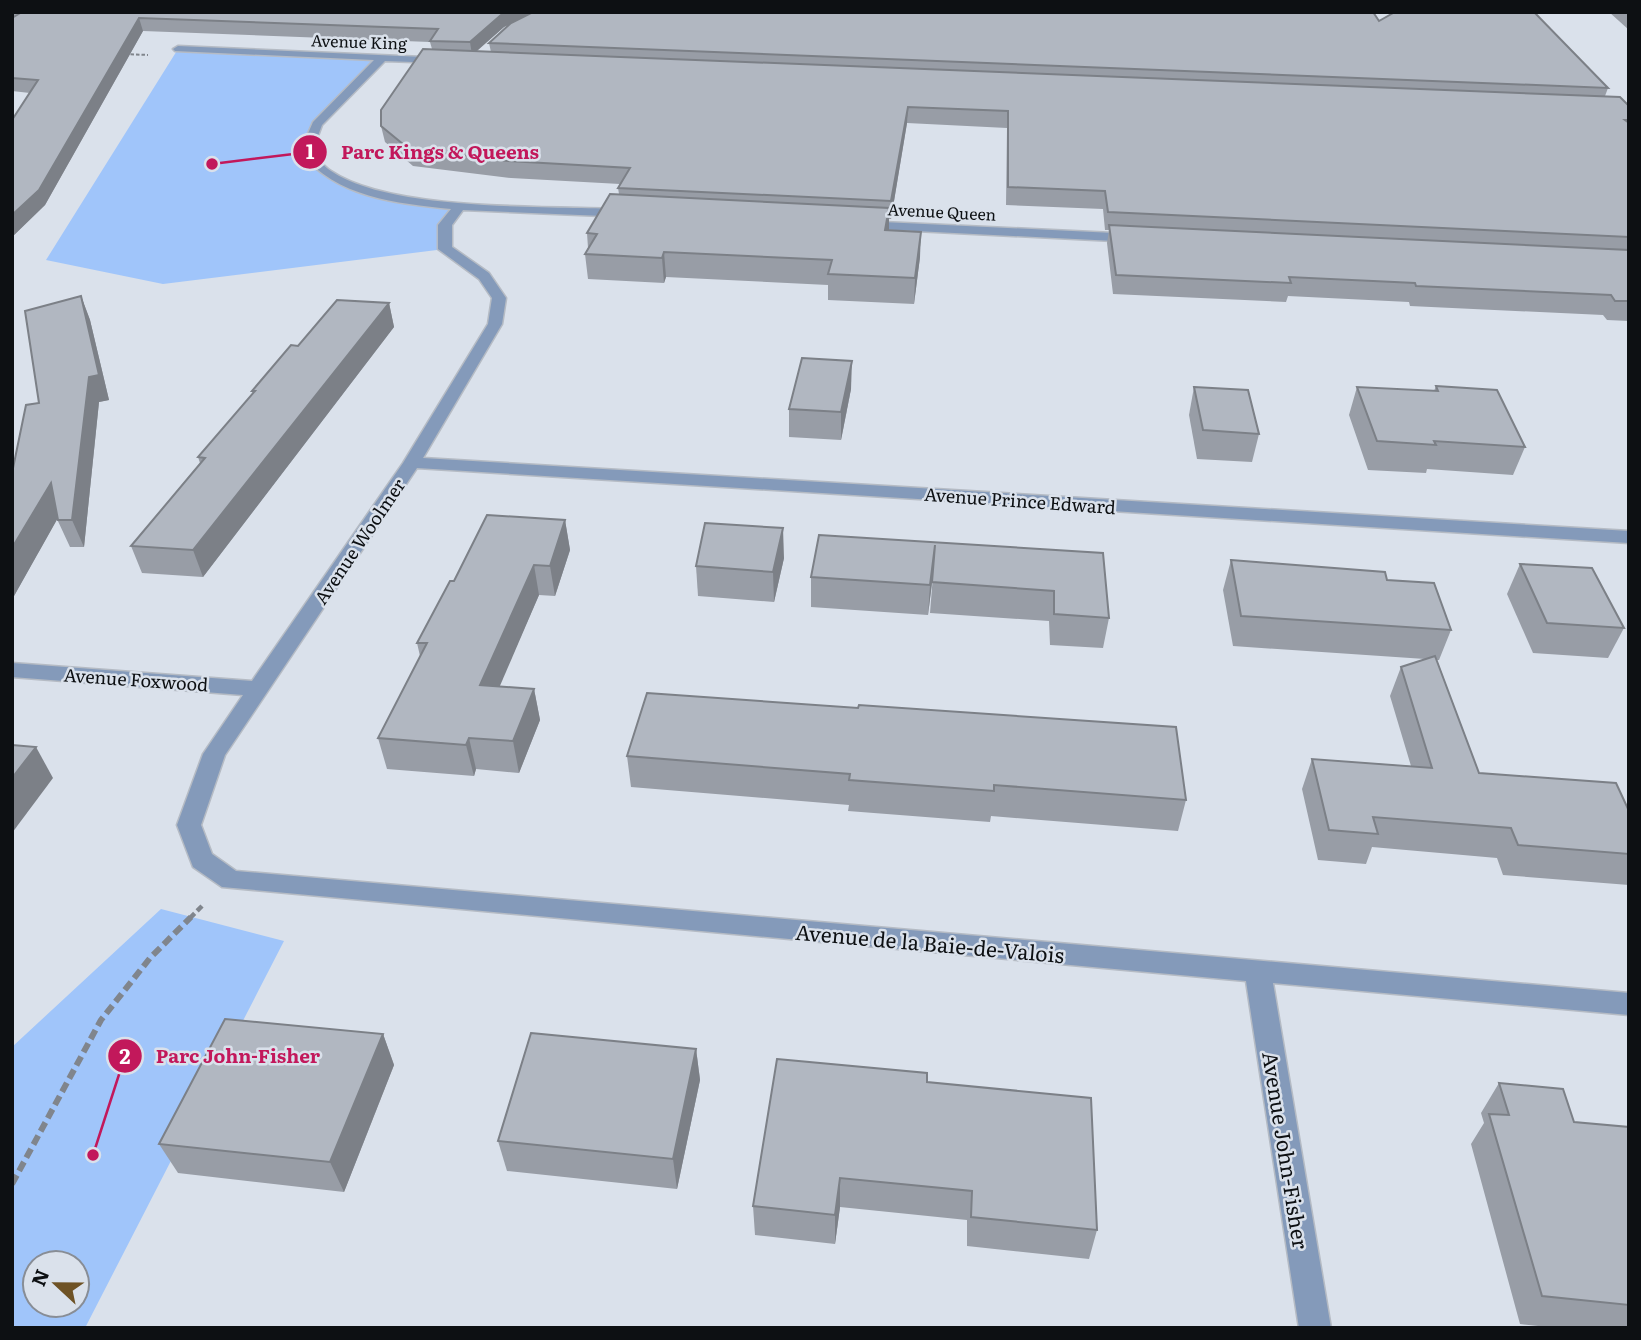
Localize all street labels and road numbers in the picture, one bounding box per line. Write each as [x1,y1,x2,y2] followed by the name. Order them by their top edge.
[310,27,408,55] street label: Avenue King
[887,196,997,226] street label: Avenue Queen
[307,472,411,609] street label: Avenue Woolmer
[923,480,1117,520] street label: Avenue Prince Edward
[63,660,209,698] street label: Avenue Foxwood
[794,915,1066,969] street label: Avenue de la Baie-de-Valois
[1256,1049,1318,1251] street label: Avenue John-Fisher

